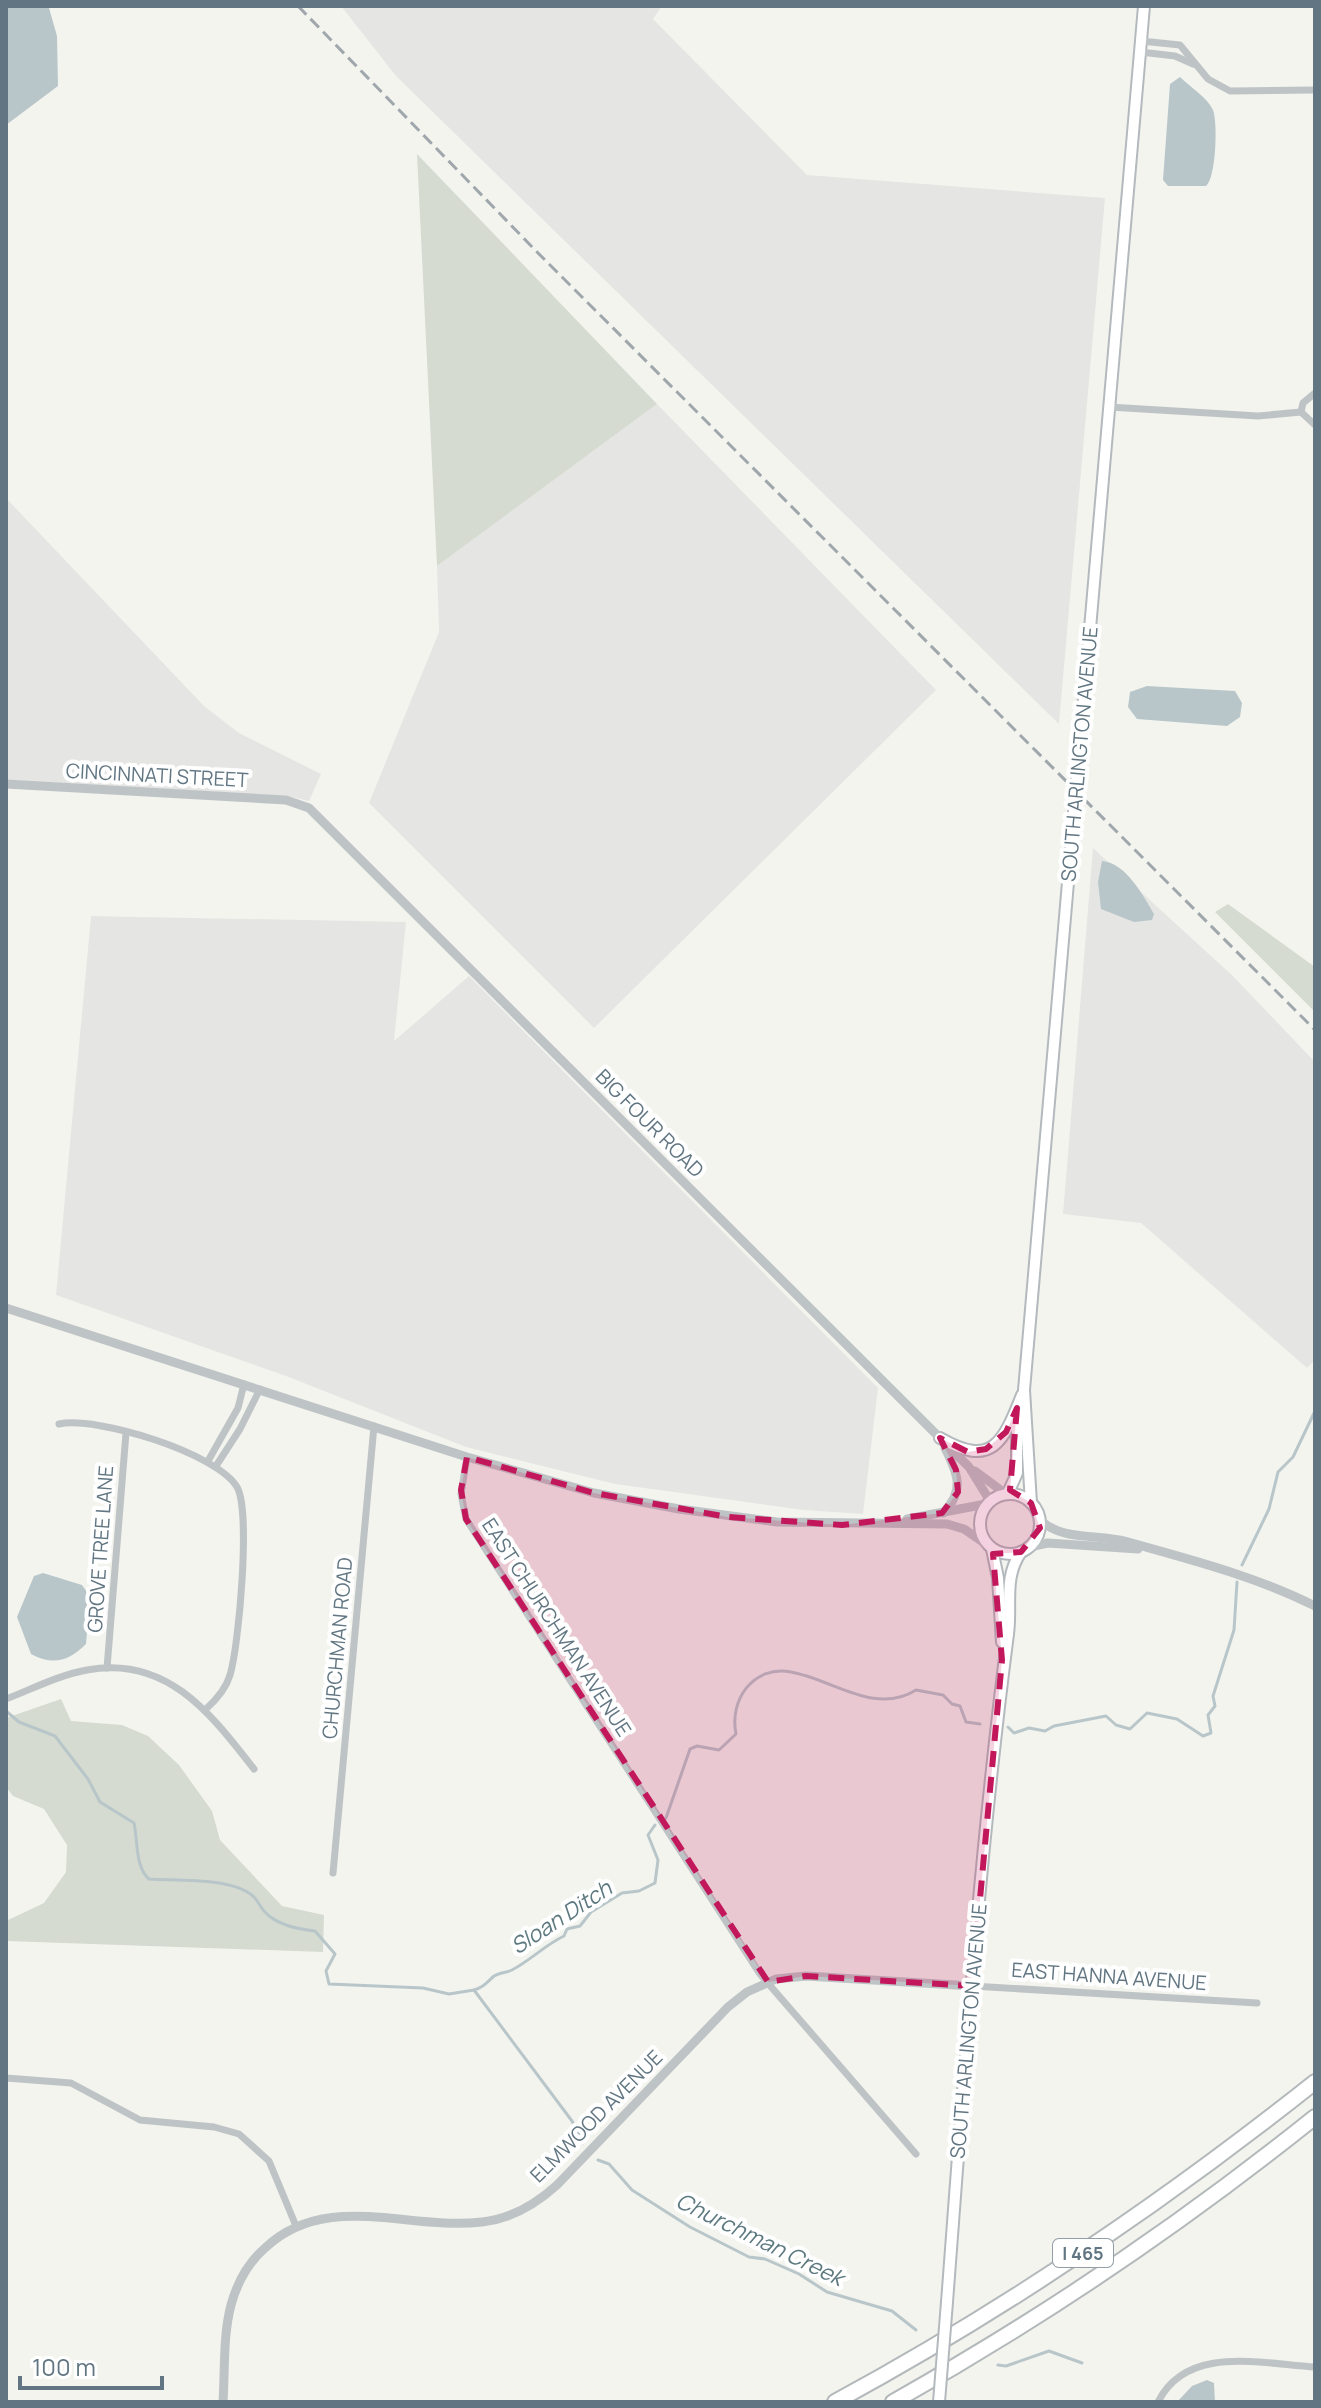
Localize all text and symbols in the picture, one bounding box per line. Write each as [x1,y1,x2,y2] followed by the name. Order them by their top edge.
[1054,625,1104,883] street label: SOUTH ARLINGTON AVENUE
[65,757,249,793] street label: CINCINNATI STREET
[590,1063,710,1183] street label: BIG FOUR ROAD
[81,1465,119,1633] street label: GROVE TREE LANE
[476,1513,638,1741] street label: EAST CHURCHMAN AVENUE
[316,1556,358,1740] street label: CHURCHMAN ROAD
[505,1873,618,1961] water label: Sloan Ditch
[943,1902,993,2160] street label: SOUTH ARLINGTON AVENUE
[1010,1956,1208,1996] street label: EAST HANNA AVENUE
[524,2044,668,2188] street label: ELMWOOD AVENUE
[671,2185,852,2294] water label: Churchman Creek
[1053,2239,1113,2267] road number: I 465
[20,2340,162,2390] scale bar
[32,2350,96,2383] text: 100 m

